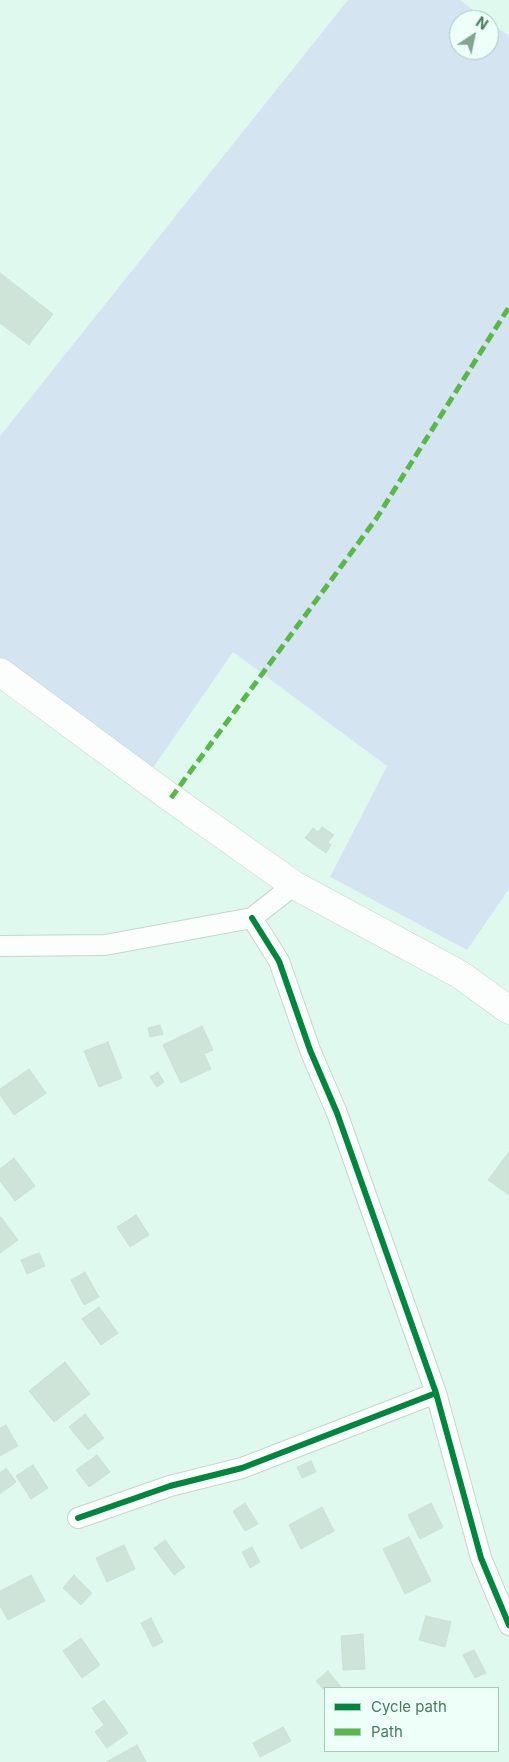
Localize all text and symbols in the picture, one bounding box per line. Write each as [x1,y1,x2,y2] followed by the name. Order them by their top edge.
[449,10,499,60] north arrow
[473,13,491,33] text: N
[324,1687,499,1752] legend
[371,1697,447,1716] text: Cycle path
[371,1722,403,1741] text: Path

